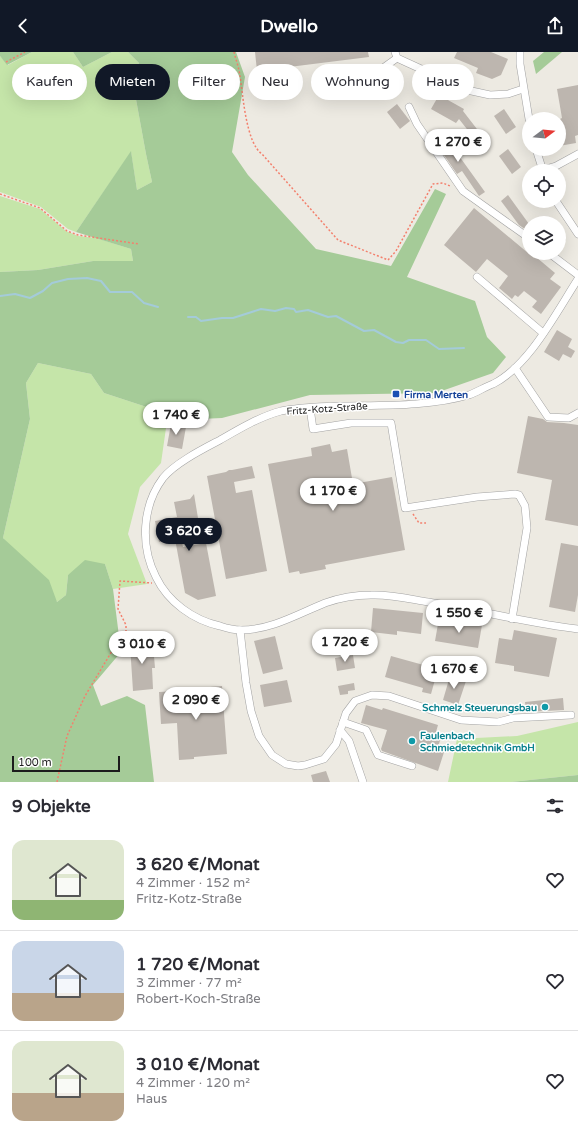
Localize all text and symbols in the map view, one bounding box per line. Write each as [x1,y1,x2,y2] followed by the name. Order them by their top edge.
[12,15,34,37] icon: back
[260,15,318,37] text: Dwello
[544,15,566,37] icon: share
[12,64,87,100] chip: Kaufen
[95,64,170,100] chip: Mieten
[178,64,240,100] chip: Filter
[248,64,303,100] chip: Neu
[311,64,404,100] chip: Wohnung
[412,64,474,100] chip: Haus
[522,112,566,156] north arrow
[522,112,566,260] map controls
[421,129,495,163] pin: 1 270 €
[434,134,482,150] text: 1 270 €
[522,164,566,208] button: locate
[522,216,566,260] button: layers
[391,389,401,399] marker: Firma Merten
[404,389,468,401] place label: Firma Merten
[286,400,368,418] street label: Fritz-Kotz-Straße
[139,402,213,436] pin: 1 740 €
[152,407,200,423] text: 1 740 €
[296,478,370,512] pin: 1 170 €
[309,483,357,499] text: 1 170 €
[152,518,226,552] pin: 3 620 €
[165,523,213,539] text: 3 620 €
[422,600,496,634] pin: 1 550 €
[435,605,483,621] text: 1 550 €
[308,629,382,663] pin: 1 720 €
[105,631,179,665] pin: 3 010 €
[321,634,369,650] text: 1 720 €
[118,636,166,652] text: 3 010 €
[417,656,491,690] pin: 1 670 €
[430,661,478,677] text: 1 670 €
[159,687,233,721] pin: 2 090 €
[172,692,220,708] text: 2 090 €
[422,702,537,714] place label: Schmelz Steuerungsbau
[540,702,550,712] marker: Schmelz Steuerungsbau
[420,730,535,754] place label: Faulenbach Schmiedetechnik GmbH
[407,736,417,746] marker: Faulenbach Schmiedetechnik GmbH
[12,754,120,773] scale bar
[18,756,52,769] text: 100 m
[544,795,566,817] icon: filters
[12,796,91,817] text: 9 Objekte
[136,854,259,875] text: 3 620 €/Monat
[44,856,92,904] icon: home
[544,869,566,891] icon: heart
[136,875,250,891] text: 4 Zimmer · 152 m²
[136,891,242,907] text: Fritz-Kotz-Straße
[136,954,259,975] text: 1 720 €/Monat
[44,957,92,1005] icon: home
[544,970,566,992] icon: heart
[136,975,242,991] text: 3 Zimmer · 77 m²
[136,991,261,1007] text: Robert-Koch-Straße
[136,1054,259,1075] text: 3 010 €/Monat
[44,1057,92,1105] icon: home
[544,1070,566,1092] icon: heart
[136,1075,250,1091] text: 4 Zimmer · 120 m²
[136,1091,167,1107] text: Haus

